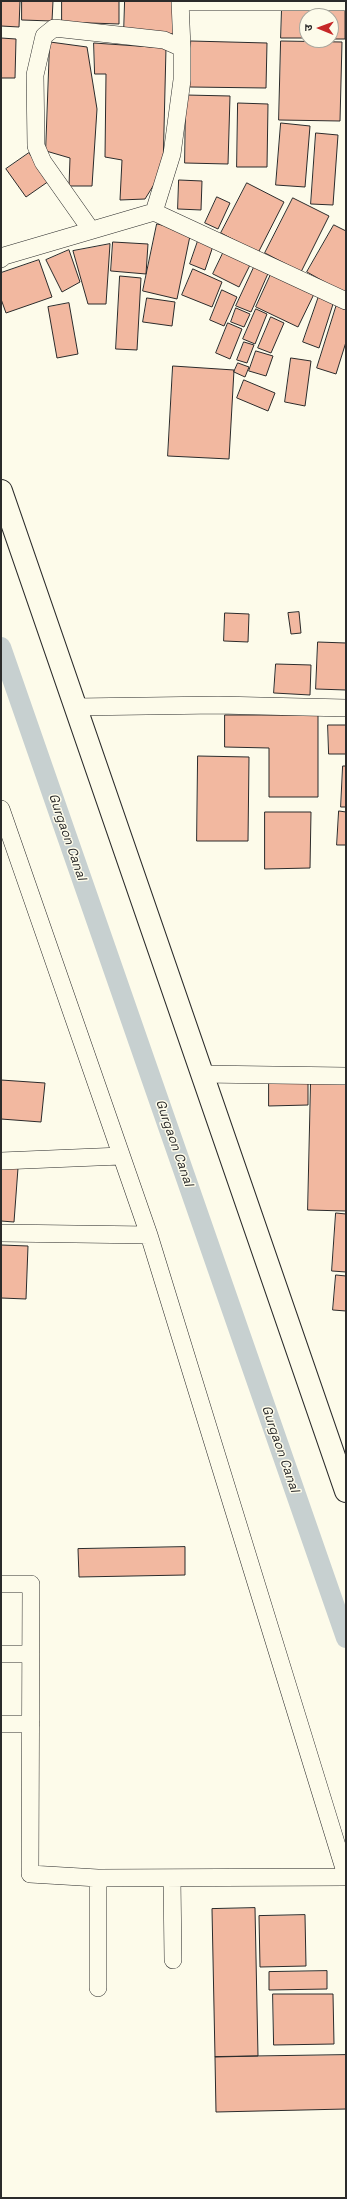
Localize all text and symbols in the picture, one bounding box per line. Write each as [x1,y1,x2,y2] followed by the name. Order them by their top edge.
[299,8,339,48] north arrow
[301,24,315,31] text: उ
[45,792,89,882] water label: Gurgaon Canal
[152,1098,196,1188] water label: Gurgaon Canal
[258,1404,302,1494] water label: Gurgaon Canal

